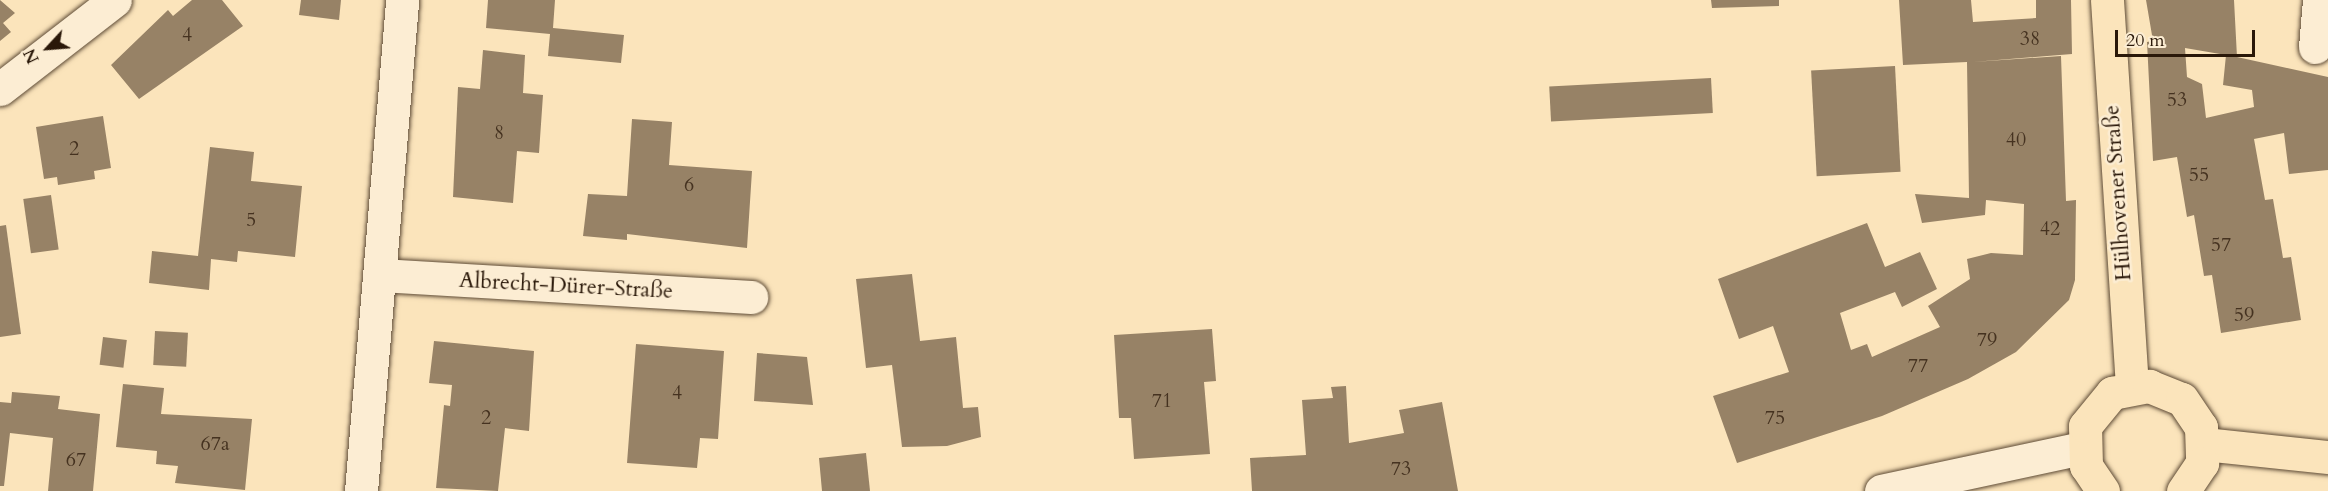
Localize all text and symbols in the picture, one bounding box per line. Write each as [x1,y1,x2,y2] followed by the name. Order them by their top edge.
[18,18,78,78] north arrow
[2118,18,2258,56] scale bar
[182,22,192,46] house number: 4
[2020,26,2040,50] house number: 38
[2126,28,2165,53] text: 20 m
[19,45,45,67] text: N
[2167,87,2187,111] house number: 53
[2099,104,2137,282] street label: Hülhovener Straße
[494,120,504,144] house number: 8
[2006,127,2026,151] house number: 40
[69,136,79,160] house number: 2
[2189,162,2209,186] house number: 55
[684,172,694,196] house number: 6
[246,207,256,231] house number: 5
[2040,216,2060,240] house number: 42
[2211,232,2231,256] house number: 57
[458,267,674,305] street label: Albrecht-Dürer-Straße
[2234,302,2254,326] house number: 59
[1977,327,1997,351] house number: 79
[1908,353,1928,377] house number: 77
[672,380,682,404] house number: 4
[1152,388,1172,412] house number: 71
[481,405,491,429] house number: 2
[1765,405,1785,429] house number: 75
[200,431,230,455] house number: 67a
[66,447,86,471] house number: 67
[1391,456,1411,480] house number: 73

